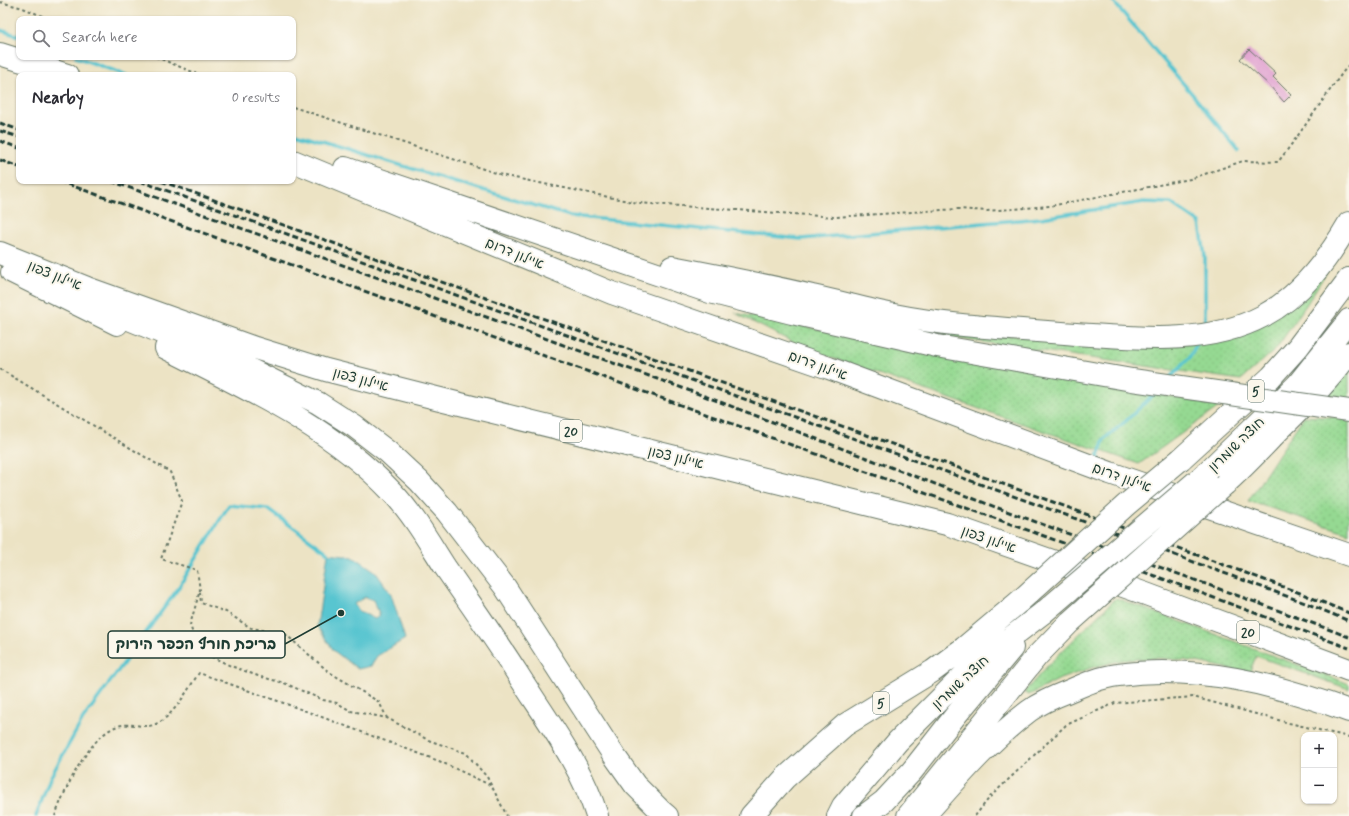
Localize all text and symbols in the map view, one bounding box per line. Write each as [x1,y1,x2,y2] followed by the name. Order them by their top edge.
[16,16,296,60] search box
[30,27,52,49] icon: search
[62,28,138,48] text: Search here
[32,87,84,109] text: Nearby
[232,90,280,107] text: 0 results
[483,234,547,274] street label: איילון דרום
[25,257,84,295] street label: איילון צפון
[786,347,850,385] street label: איילון דרום
[331,364,390,396] street label: איילון צפון
[1248,380,1264,402] road number: 5
[1205,413,1269,476] street label: חוצה שומרון
[560,420,582,442] road number: 20
[646,442,705,474] street label: איילון צפון
[1090,459,1154,497] street label: איילון דרום
[959,522,1018,558] street label: איילון צפון
[1237,621,1259,643] road number: 20
[108,631,285,658] callout: בריכת חורף הכפר הירוק
[116,635,276,655] text: בריכת חורף הכפר הירוק
[928,652,993,714] street label: חוצה שומרון
[873,692,889,714] road number: 5
[1301,732,1337,804] map controls
[1301,732,1337,768] button: +
[1301,768,1337,804] button: −

